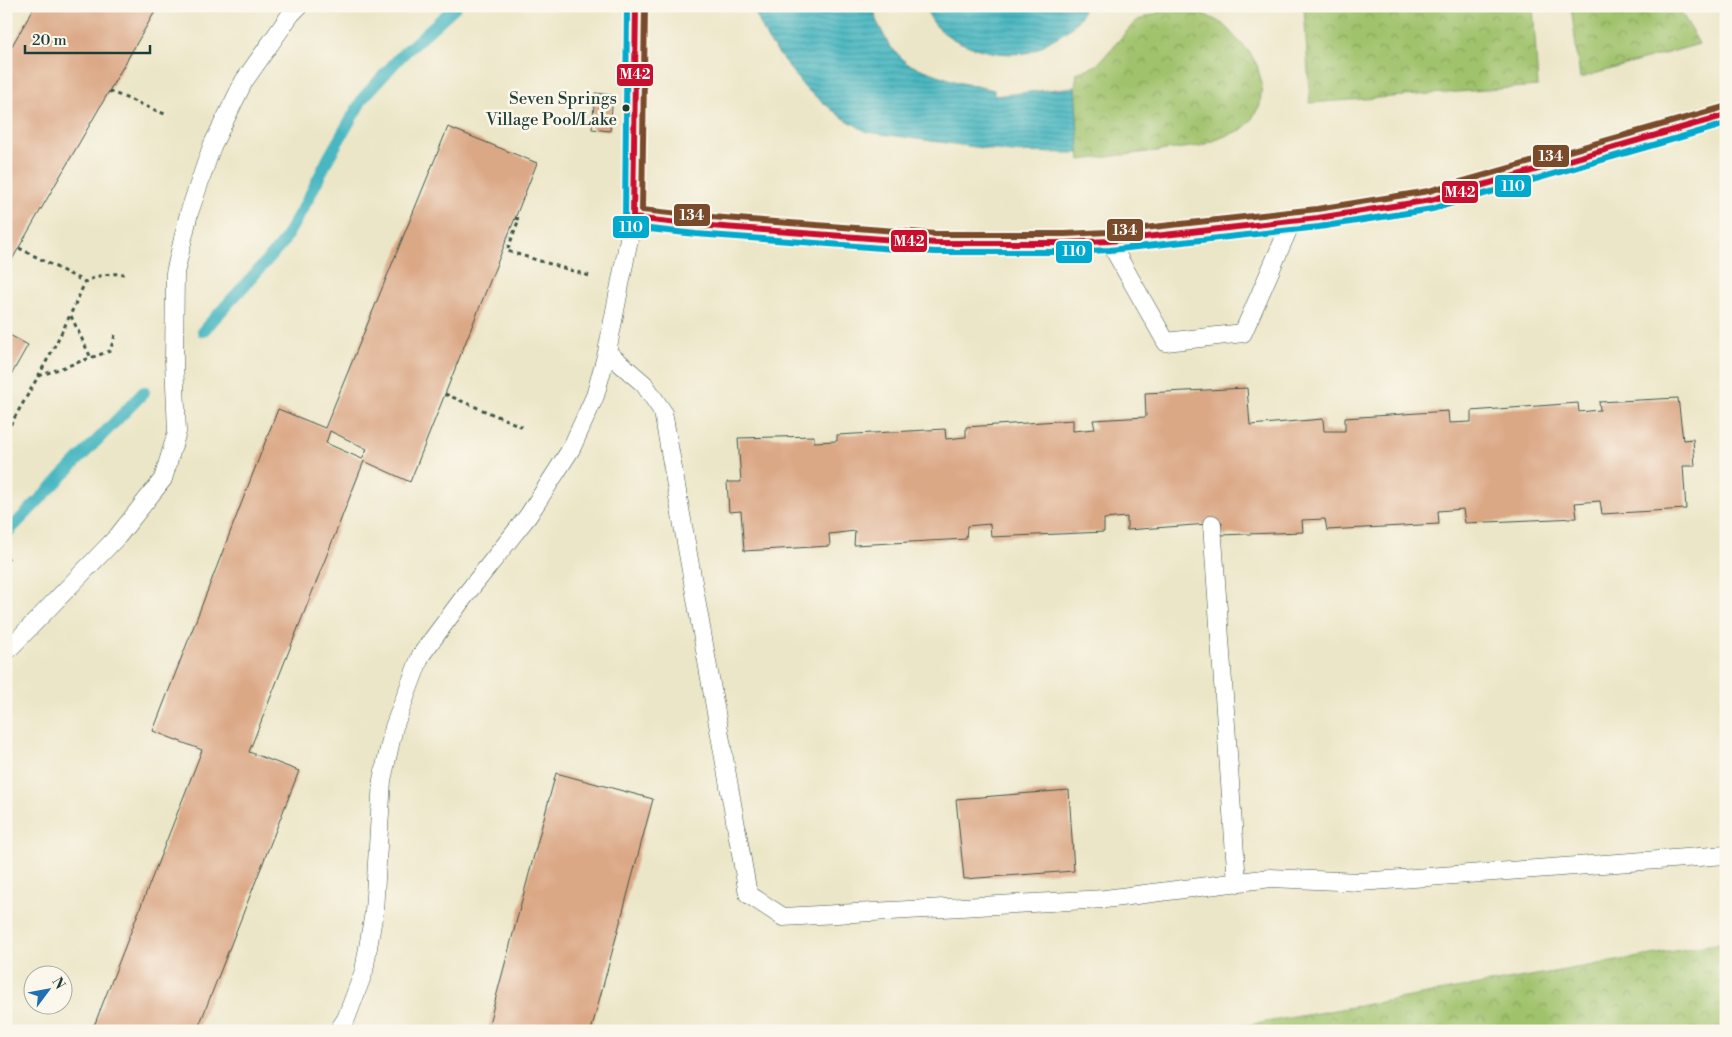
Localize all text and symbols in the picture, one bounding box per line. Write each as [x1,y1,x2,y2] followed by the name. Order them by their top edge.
[25,22,150,54] scale bar
[32,31,67,50] text: 20 m
[616,63,654,87] line badge: M42
[619,66,651,84] text: M42
[485,88,617,131] place label: Seven Springs Village Pool/Lake
[621,103,631,113] marker: Seven Springs Village Pool/Lake
[1532,144,1570,168] line badge: 134
[1539,148,1563,166] text: 134
[1494,174,1532,198] line badge: 110
[1501,178,1525,196] text: 110
[1441,180,1479,204] line badge: M42
[1444,184,1476,202] text: M42
[673,203,711,227] line badge: 134
[680,207,704,225] text: 134
[612,215,650,239] line badge: 110
[1106,218,1144,242] line badge: 134
[619,219,643,237] text: 110
[1113,222,1137,240] text: 134
[890,229,928,253] line badge: M42
[893,233,925,251] text: M42
[1055,240,1093,264] line badge: 110
[1062,243,1086,261] text: 110
[22,964,72,1014] north arrow
[48,974,69,993] text: N

